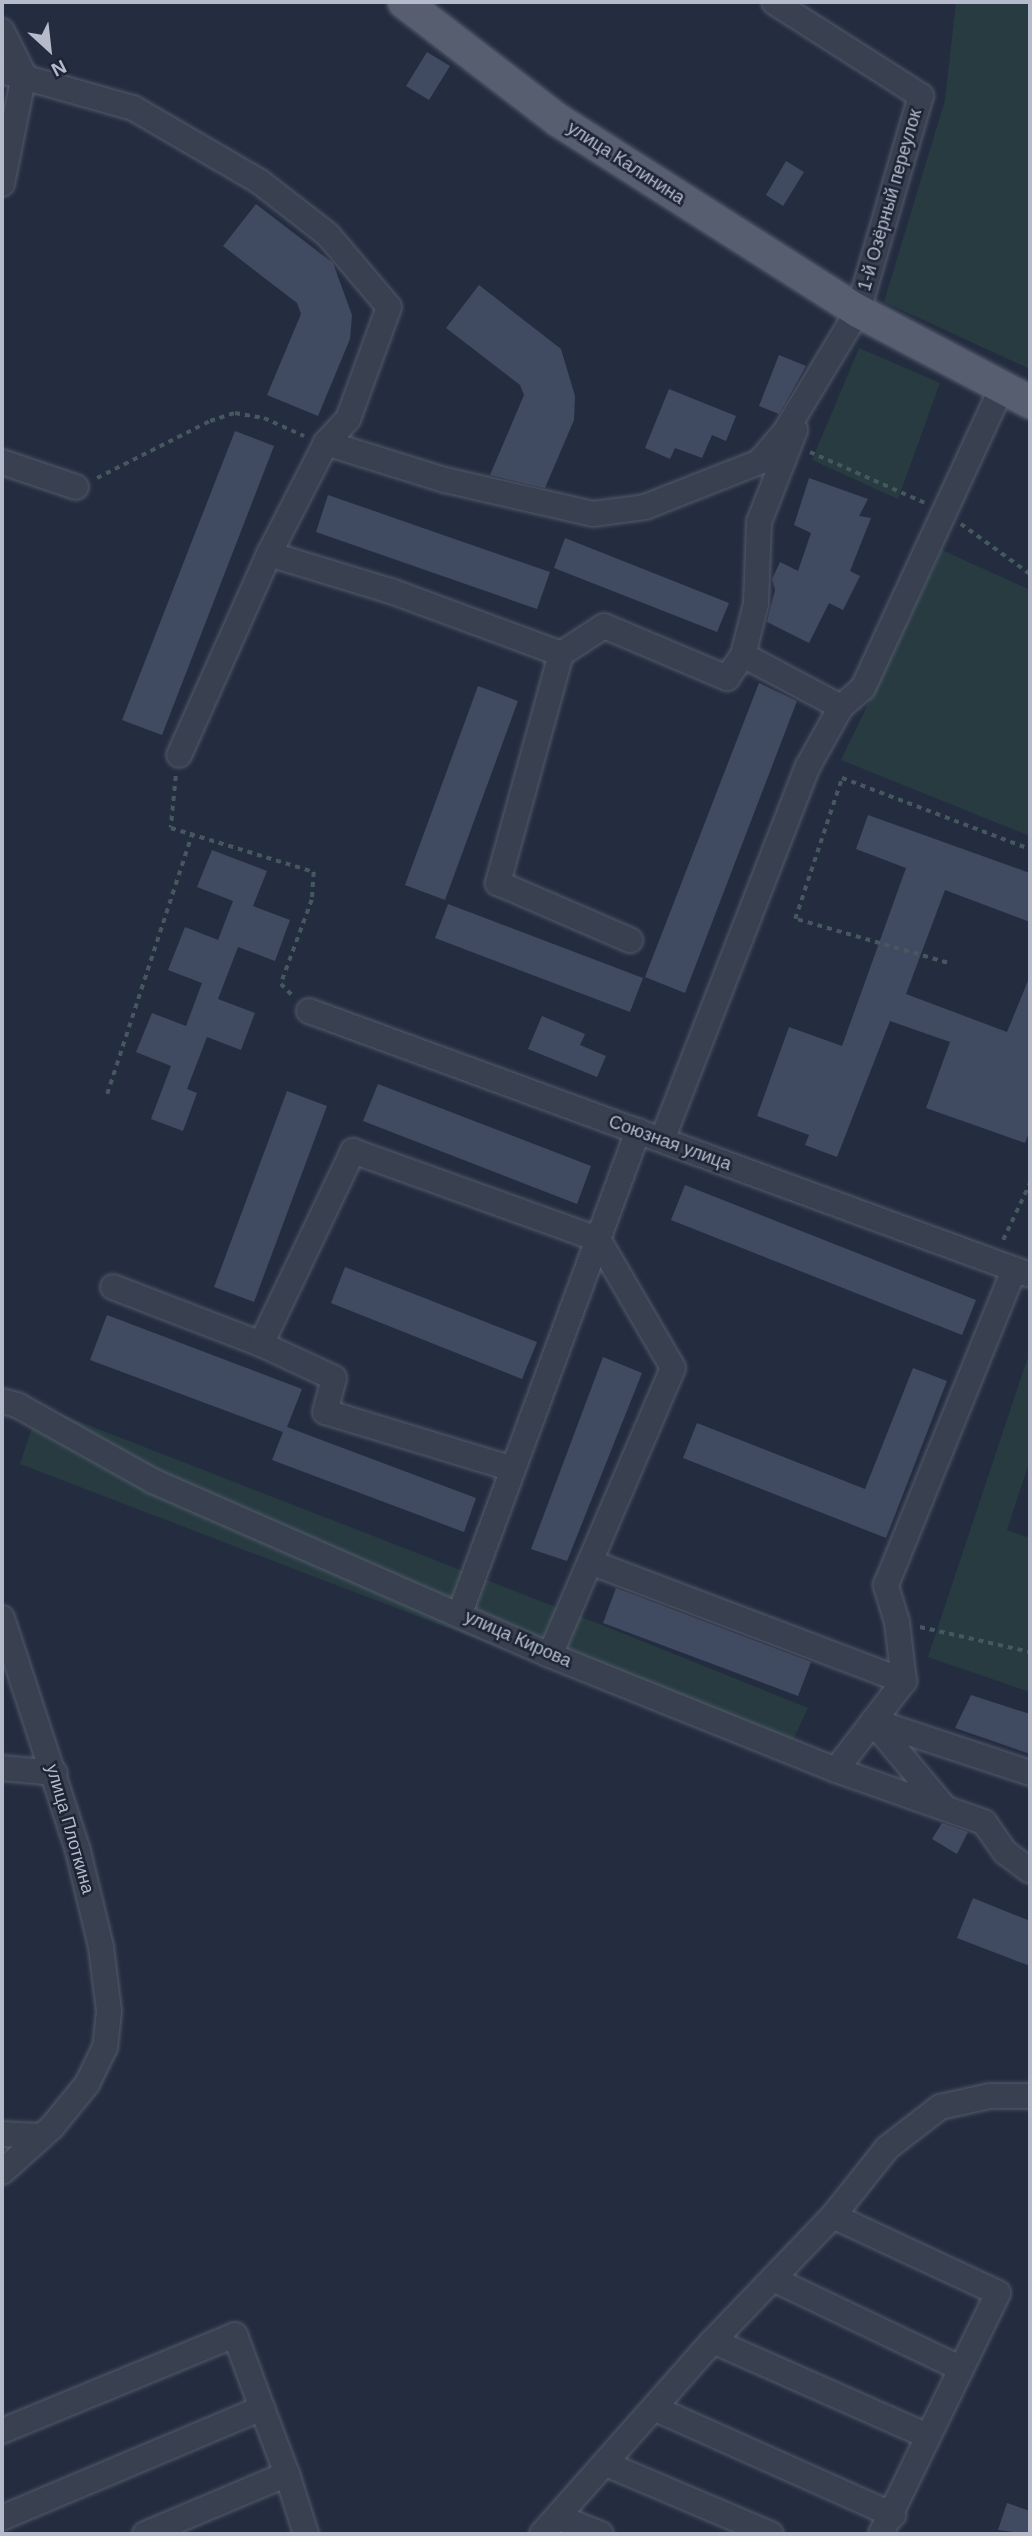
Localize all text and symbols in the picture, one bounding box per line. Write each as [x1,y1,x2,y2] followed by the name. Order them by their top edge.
[14,14,84,84] north arrow
[48,56,70,81] text: N
[854,107,926,293] street label: 1-й Озёрный переулок
[563,117,689,209] street label: улица Калинина
[606,1111,734,1175] street label: Союзная улица
[461,1606,575,1672] street label: улица Кирова
[41,1762,99,1896] street label: улица Плоткина

